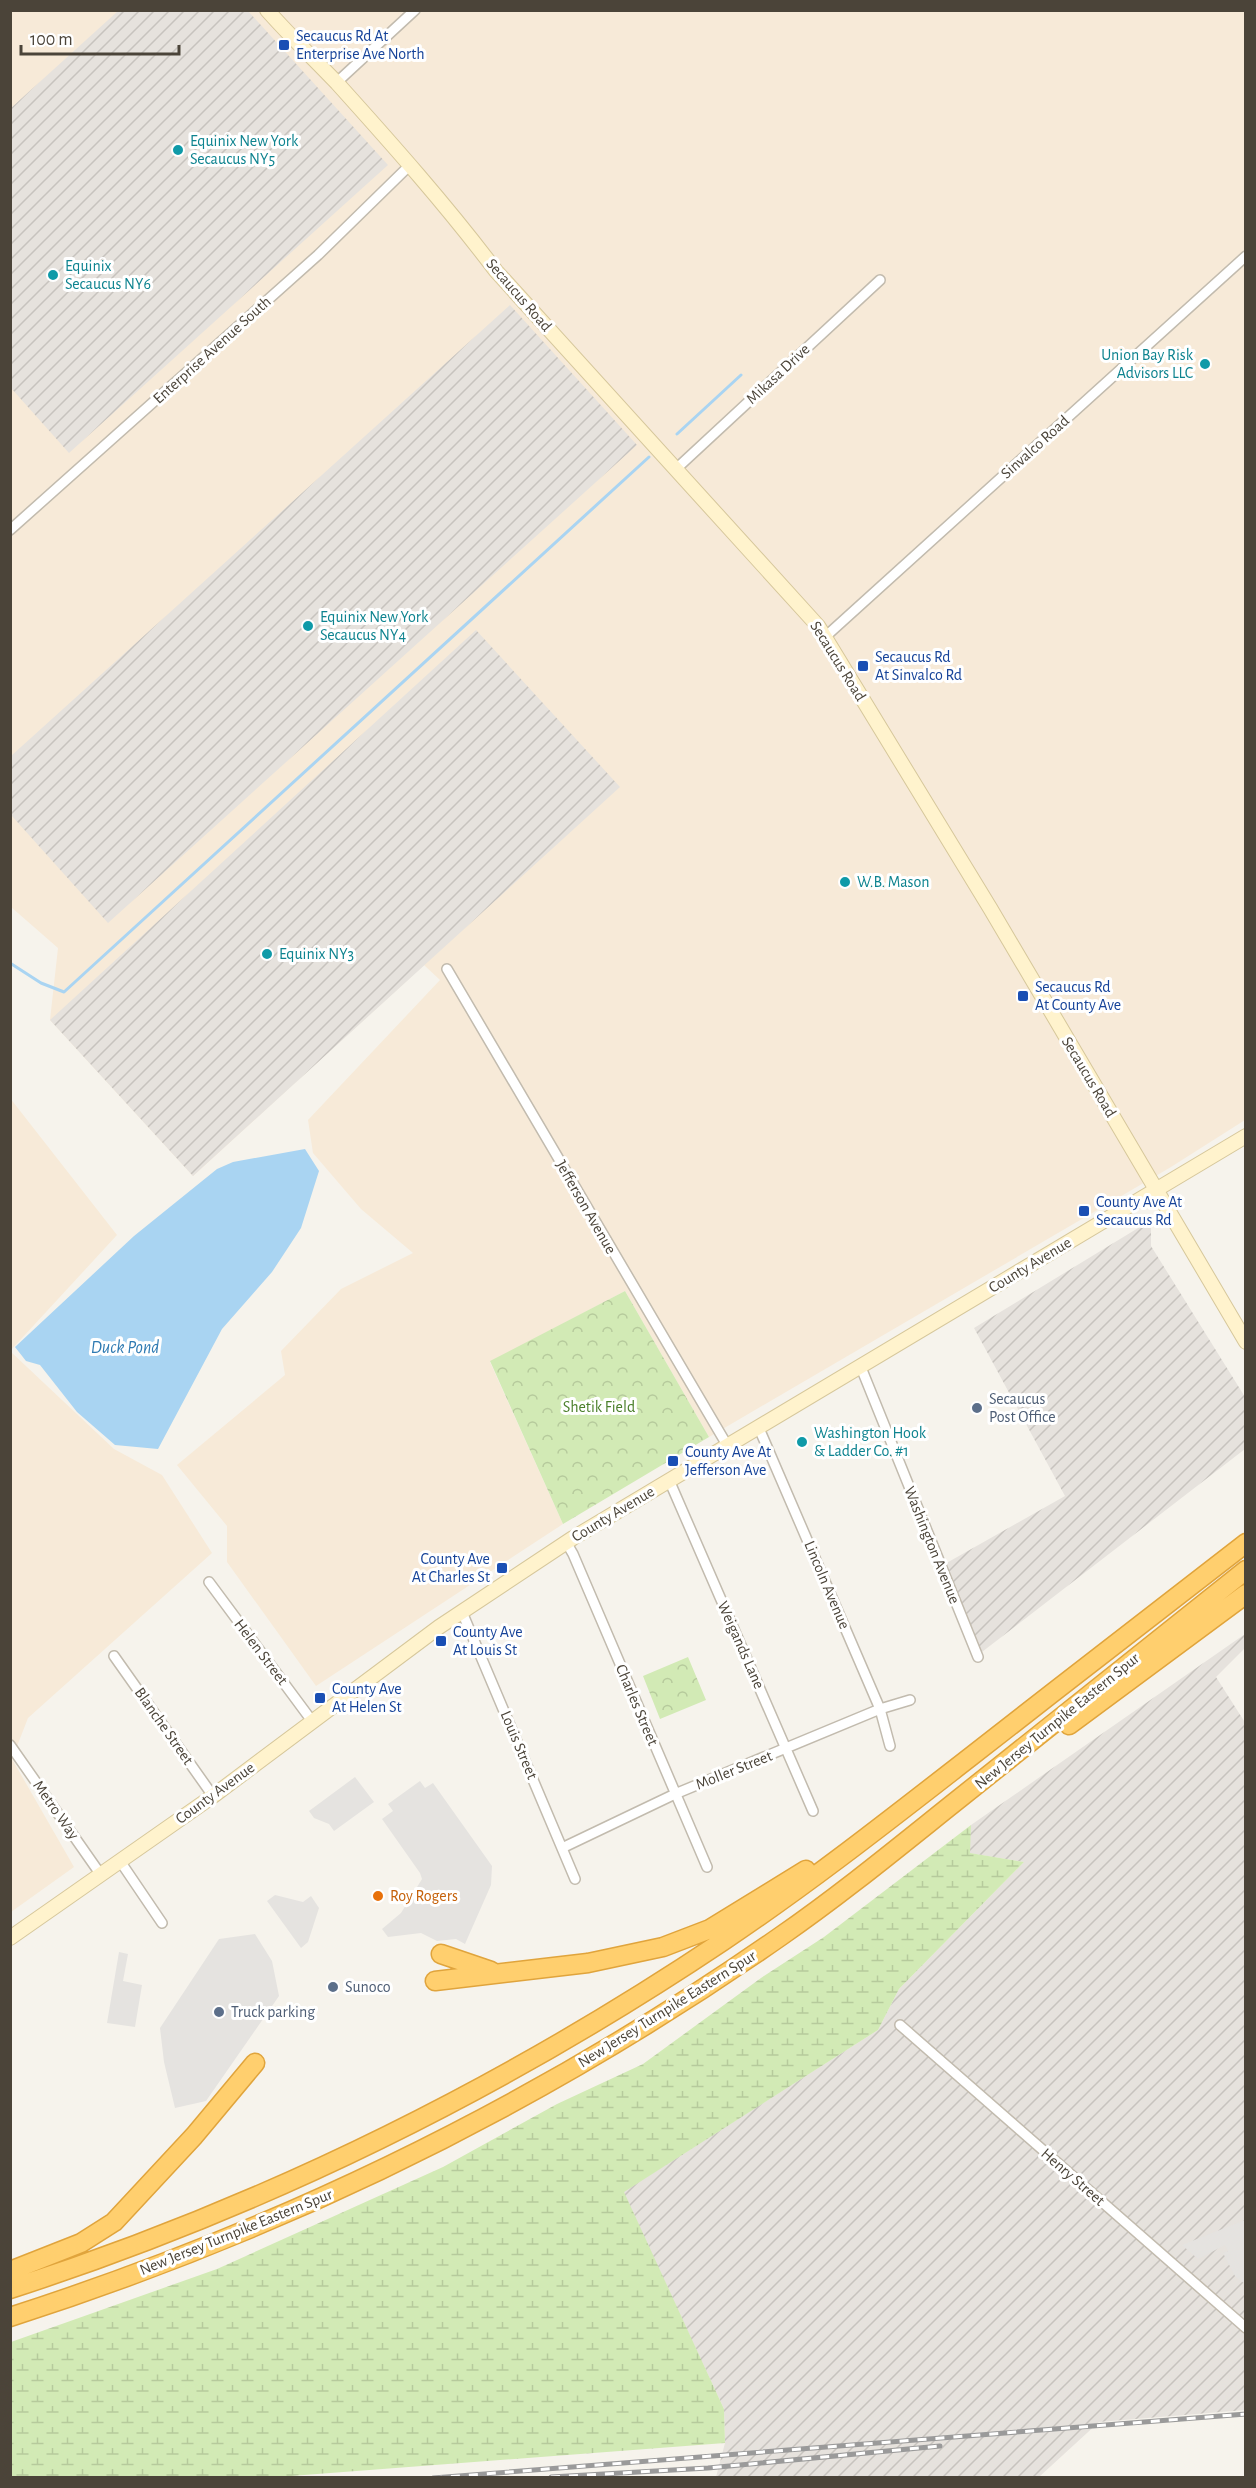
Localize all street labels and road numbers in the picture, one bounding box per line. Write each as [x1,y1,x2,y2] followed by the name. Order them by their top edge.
[483,255,555,335] street label: Secaucus Road
[150,293,274,407] street label: Enterprise Avenue South
[743,341,813,407] street label: Mikasa Drive
[998,412,1072,482] street label: Sinvalco Road
[807,618,869,704] street label: Secaucus Road
[1059,1034,1119,1120] street label: Secaucus Road
[553,1157,619,1257] street label: Jefferson Avenue
[986,1234,1075,1297] street label: County Avenue
[569,1483,658,1546] street label: County Avenue
[901,1484,963,1606] street label: Washington Avenue
[801,1538,853,1632] street label: Lincoln Avenue
[715,1599,767,1691] street label: Weigands Lane
[231,1616,291,1688] street label: Helen Street
[972,1649,1144,1793] street label: New Jersey Turnpike Eastern Spur
[613,1662,661,1748] street label: Charles Street
[132,1684,196,1768] street label: Blanche Street
[497,1708,541,1782] street label: Louis Street
[693,1747,775,1793] street label: Moller Street
[173,1759,258,1828] street label: County Avenue
[29,1778,82,1843] street label: Metro Way
[575,1947,760,2071] street label: New Jersey Turnpike Eastern Spur
[1037,2145,1108,2210] street label: Henry Street
[137,2186,336,2279] street label: New Jersey Turnpike Eastern Spur

